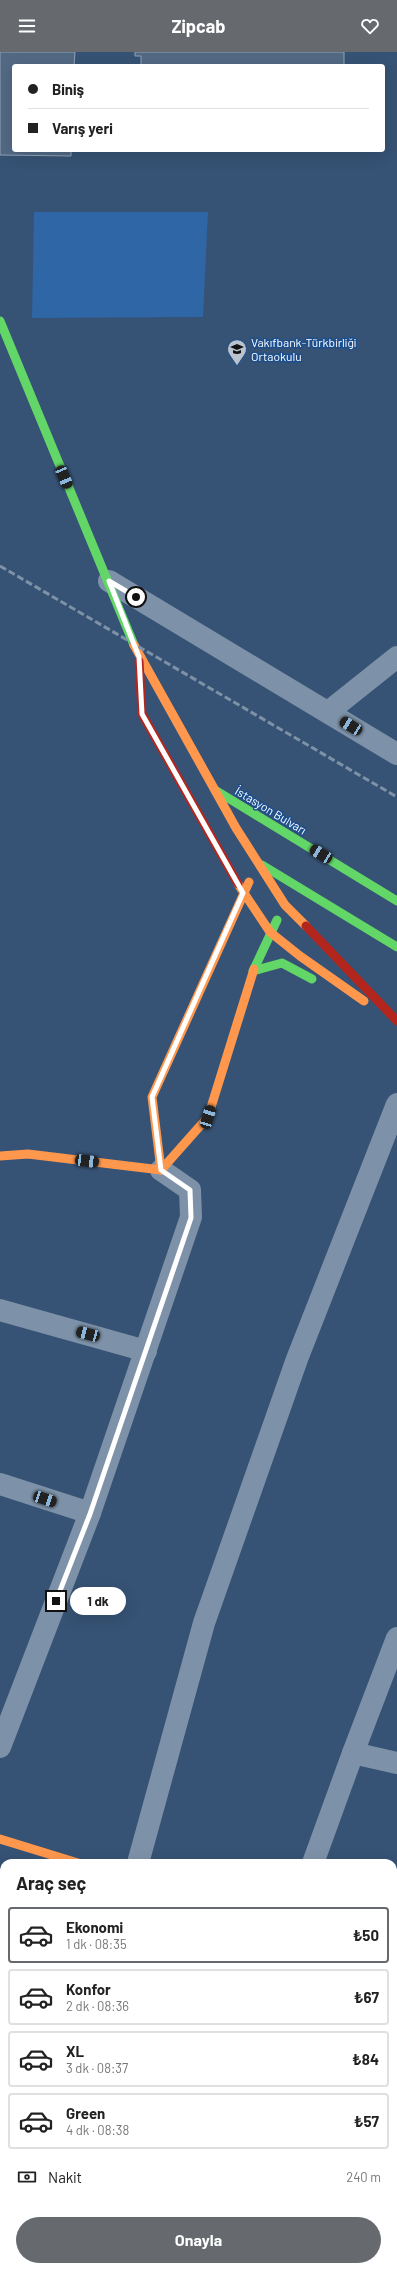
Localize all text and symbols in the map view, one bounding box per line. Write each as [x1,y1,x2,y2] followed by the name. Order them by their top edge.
[16,15,38,37] icon: menu
[172,15,225,37] text: Zipcab
[359,15,381,37] icon: heart
[52,80,84,98] text: Biniş
[52,119,113,137] text: Varış yeri
[251,335,356,363] place label: Vakıfbank-Türkbirliği Ortaokulu
[226,338,248,366] school or university icon: Vakıfbank-Türkbirliği Ortaokulu
[54,464,74,490] car
[127,588,145,606] route start
[338,715,364,737] car
[233,783,309,837] street label: İstasyon Bulvarı
[308,843,334,865] car
[199,1104,217,1130] car
[74,1154,100,1168] car
[75,1325,101,1343] car
[32,1490,58,1508] car
[70,1587,126,1615] callout: 1 dk
[47,1592,65,1610] route end
[87,1593,109,1609] text: 1 dk
[16,1872,86,1894] text: Araç seç
[18,1917,54,1953] icon: car
[66,1918,123,1936] text: Ekonomi
[353,1926,379,1944] text: ₺50
[66,1936,127,1952] text: 1 dk · 08:35
[18,1979,54,2015] icon: car
[66,1980,111,1998] text: Konfor
[354,1988,379,2006] text: ₺67
[66,1998,129,2014] text: 2 dk · 08:36
[18,2041,54,2077] icon: car
[66,2042,84,2060] text: XL
[352,2050,379,2068] text: ₺84
[66,2060,128,2076] text: 3 dk · 08:37
[18,2103,54,2139] icon: car
[66,2104,105,2122] text: Green
[354,2112,379,2130] text: ₺57
[66,2122,129,2138] text: 4 dk · 08:38
[16,2166,38,2188] icon: cash
[48,2168,82,2186] text: Nakit
[346,2169,381,2185] text: 240 m
[16,2217,381,2263] button: Onayla

